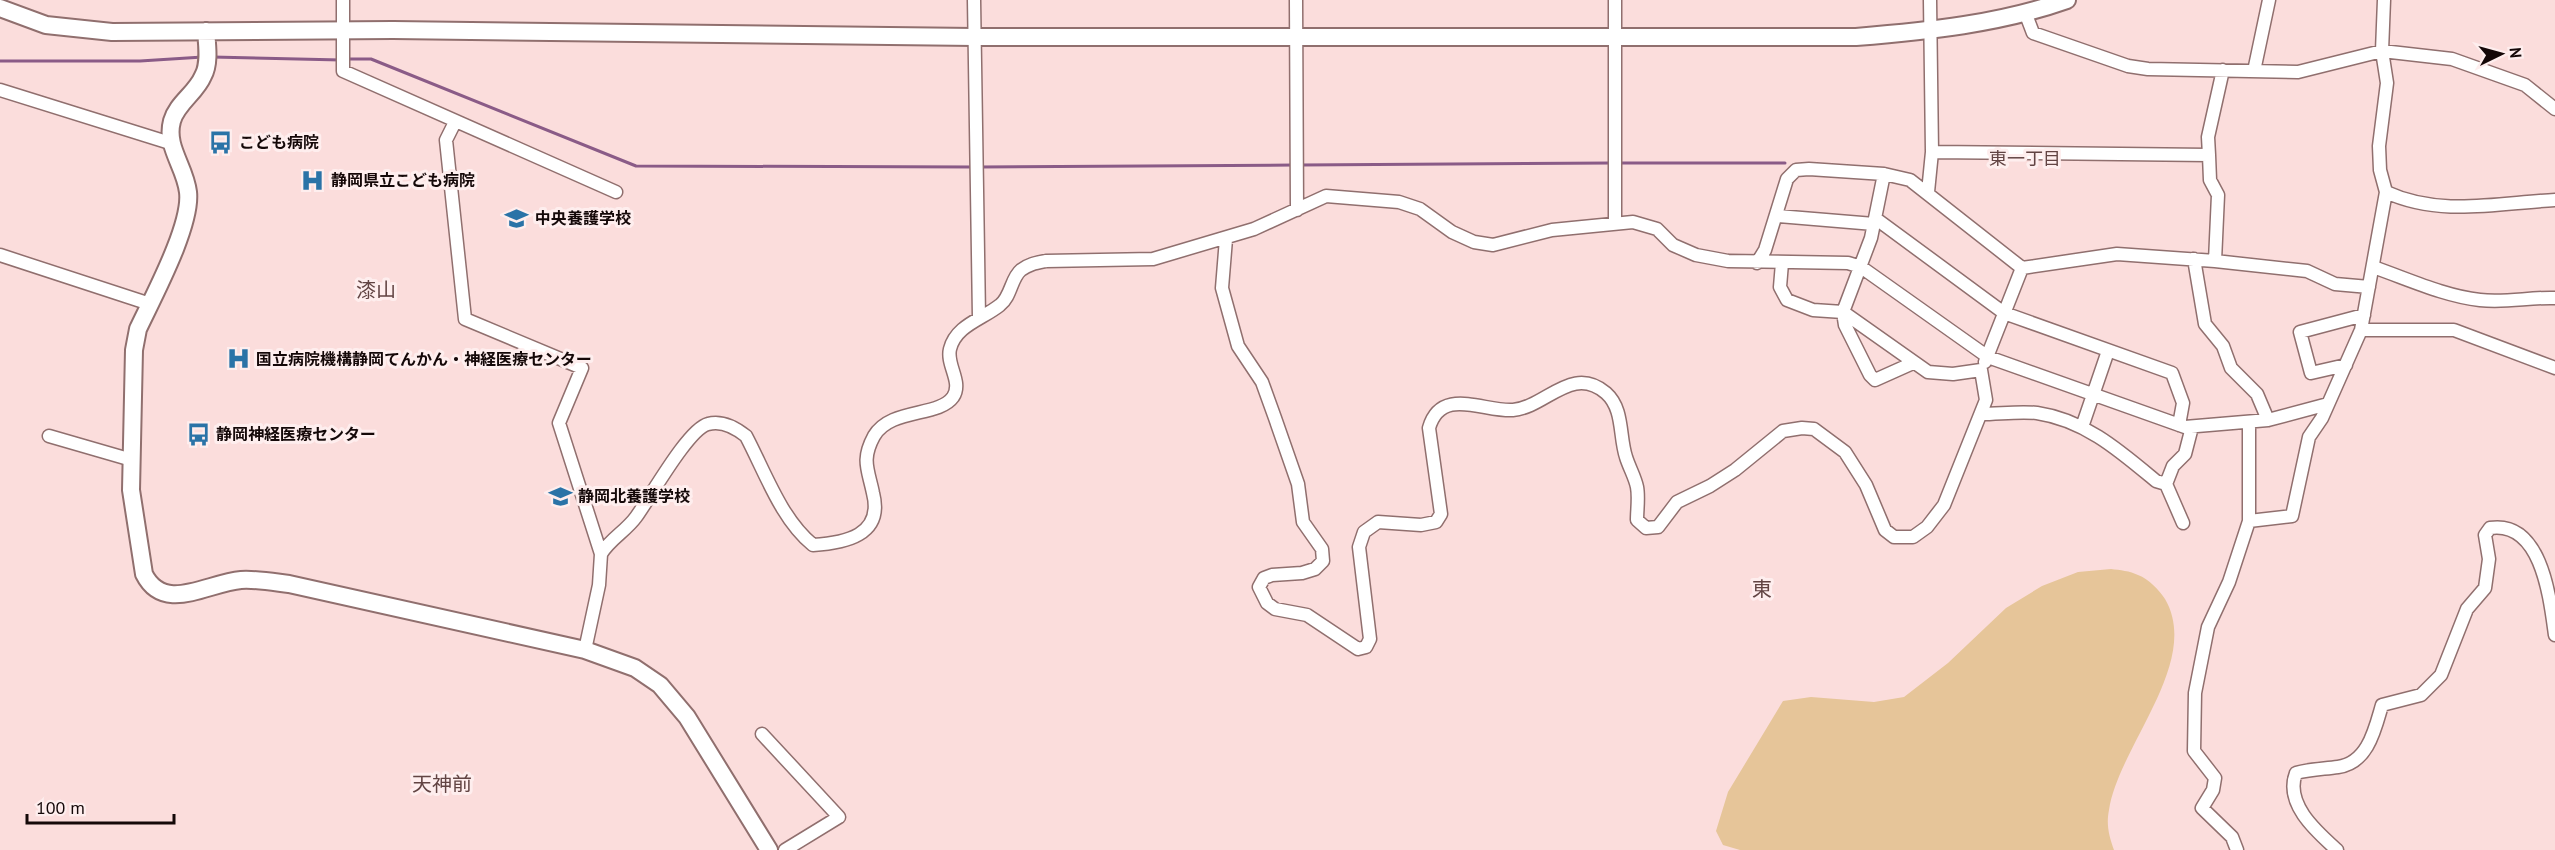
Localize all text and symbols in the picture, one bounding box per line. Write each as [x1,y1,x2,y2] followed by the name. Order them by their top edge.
[2471,24,2531,84] north arrow
[2506,47,2526,59] text: N
[208,129,234,155] bus stop icon: こども病院
[239,132,319,152] place label: こども病院
[1989,147,2061,170] district label: 東一丁目
[300,167,326,193] hospital icon: 静岡県立こども病院
[331,170,475,190] place label: 静岡県立こども病院
[504,205,530,231] school or university icon: 中央養護学校
[535,208,631,228] place label: 中央養護学校
[356,277,396,303] district label: 漆山
[225,346,251,372] hospital icon: 国立病院機構静岡てんかん・神経医療センター
[256,349,592,369] place label: 国立病院機構静岡てんかん・神経医療センター
[185,421,211,447] bus stop icon: 静岡神経医療センター
[216,424,376,444] place label: 静岡神経医療センター
[547,483,573,509] school or university icon: 静岡北養護学校
[578,486,690,506] place label: 静岡北養護学校
[1752,576,1772,602] district label: 東
[412,771,472,797] district label: 天神前
[27,787,174,825] scale bar
[36,796,85,819] text: 100 m

